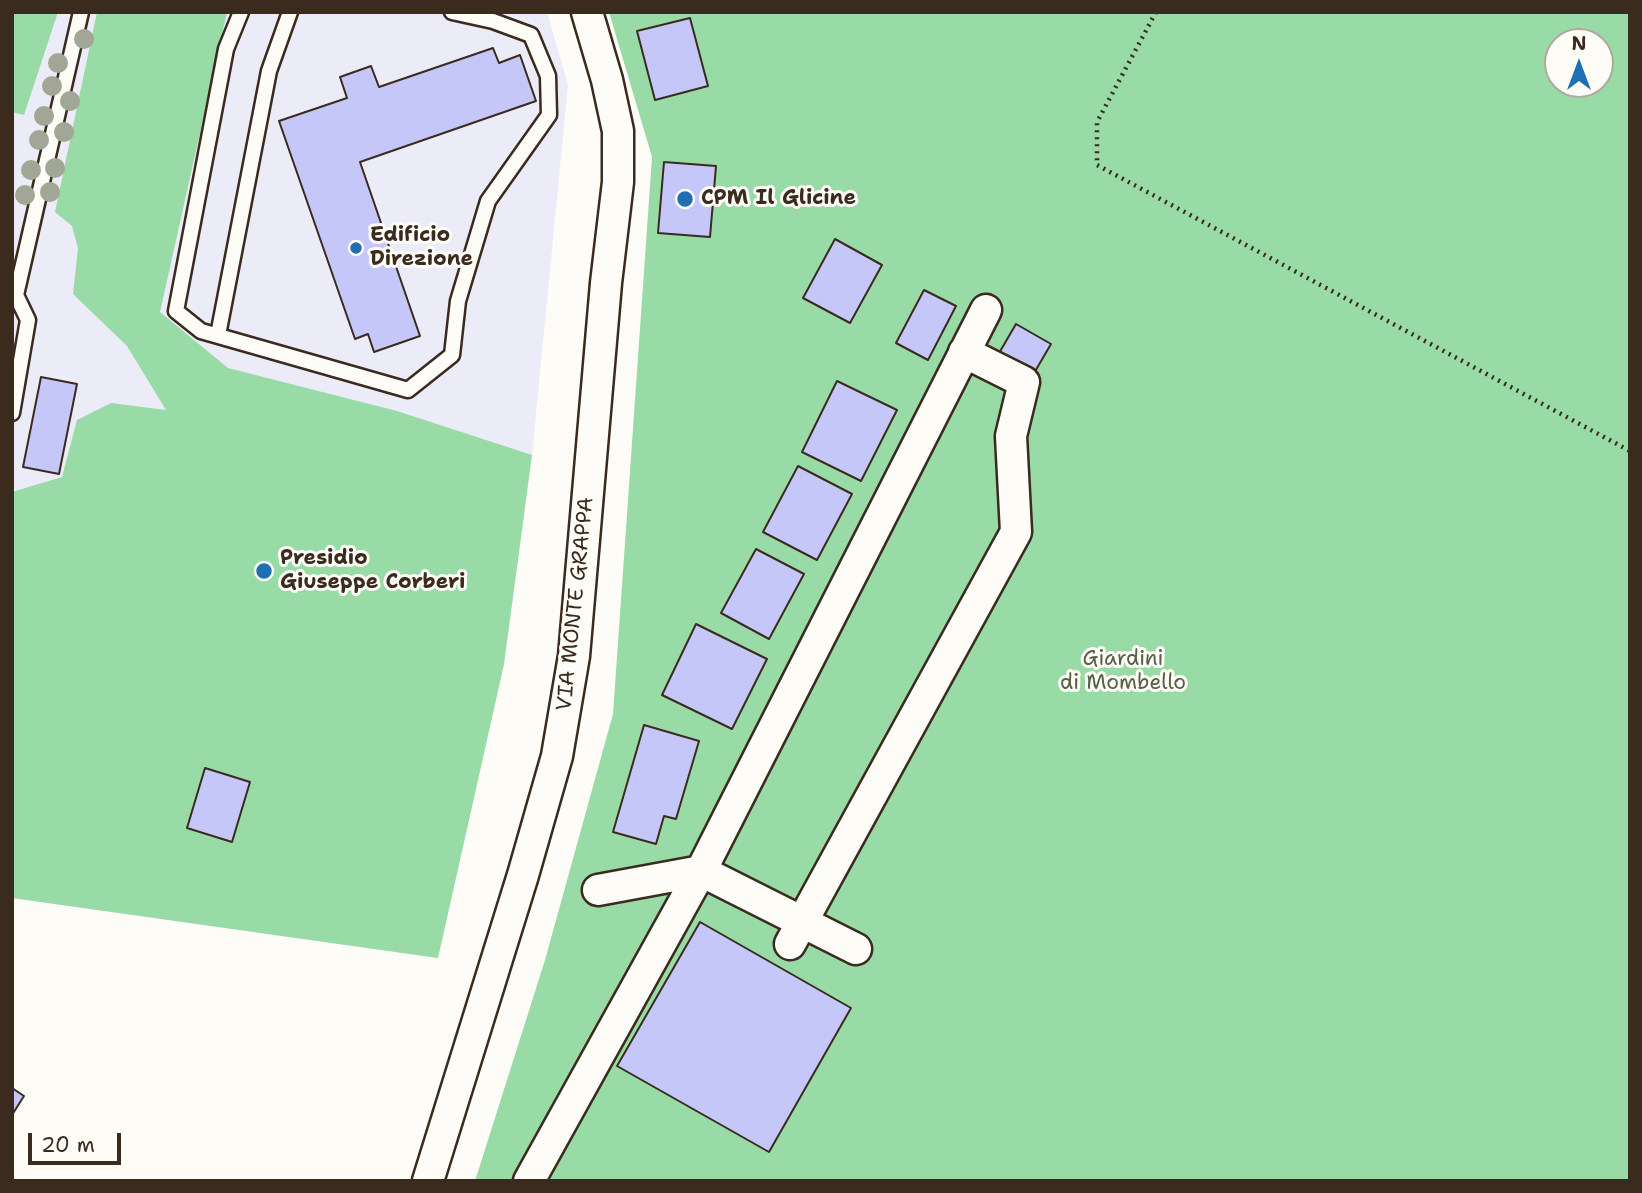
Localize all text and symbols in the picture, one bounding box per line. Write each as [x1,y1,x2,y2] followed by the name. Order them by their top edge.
[1544,28,1614,98] north arrow
[1571,31,1587,56] text: N
[701,186,856,212] place label: CPM Il Glicine
[675,189,695,209] marker: CPM Il Glicine
[370,223,473,273] place label: Edificio Direzione
[348,240,364,256] marker: Edificio Direzione
[552,496,600,712] street label: VIA MONTE GRAPPA
[280,546,465,596] place label: Presidio Giuseppe Corberi
[254,561,274,581] marker: Presidio Giuseppe Corberi
[1060,647,1186,697] park label: Giardini di Mombello
[32,1120,124,1164] scale bar
[41,1131,95,1159] text: 20 m

